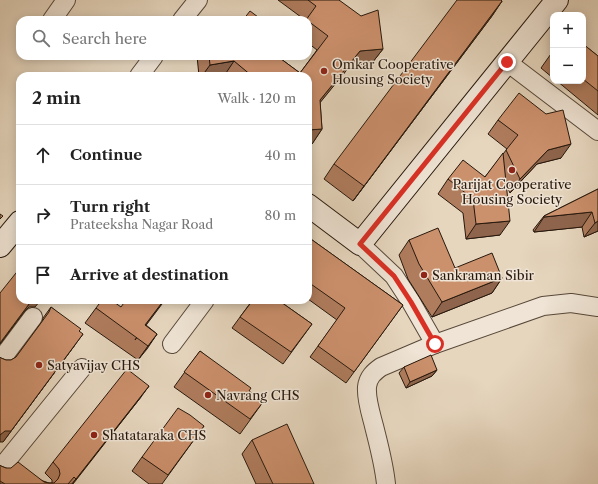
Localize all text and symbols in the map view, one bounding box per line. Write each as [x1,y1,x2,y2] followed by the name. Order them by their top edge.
[550,12,586,84] map controls
[550,12,586,48] button: +
[16,16,312,60] search box
[30,27,52,49] icon: search
[62,29,147,48] text: Search here
[550,48,586,84] button: −
[498,53,516,71] route end
[332,56,454,87] place label: Omkar Cooperative Housing Society
[319,66,329,76] marker: Omkar Cooperative Housing Society
[32,88,81,108] text: 2 min
[218,90,296,106] text: Walk · 120 m
[32,144,54,166] icon: ahead
[70,145,142,164] text: Continue
[265,147,296,163] text: 40 m
[507,165,517,175] marker: Parijat Cooperative Housing Society
[452,176,572,207] place label: Parijat Cooperative Housing Society
[70,197,150,216] text: Turn right
[32,204,54,226] icon: right
[264,207,296,223] text: 80 m
[70,216,213,232] text: Prateeksha Nagar Road
[32,264,54,286] icon: arrive
[70,265,229,284] text: Arrive at destination
[432,267,535,283] place label: Sankraman Sibir
[419,270,429,280] marker: Sankraman Sibir
[426,335,444,353] route start
[47,357,140,373] place label: Satyavijay CHS
[34,360,44,370] marker: Satyavijay CHS
[216,387,300,403] place label: Navrang CHS
[203,390,213,400] marker: Navrang CHS
[102,427,207,443] place label: Shatataraka CHS
[89,430,99,440] marker: Shatataraka CHS

